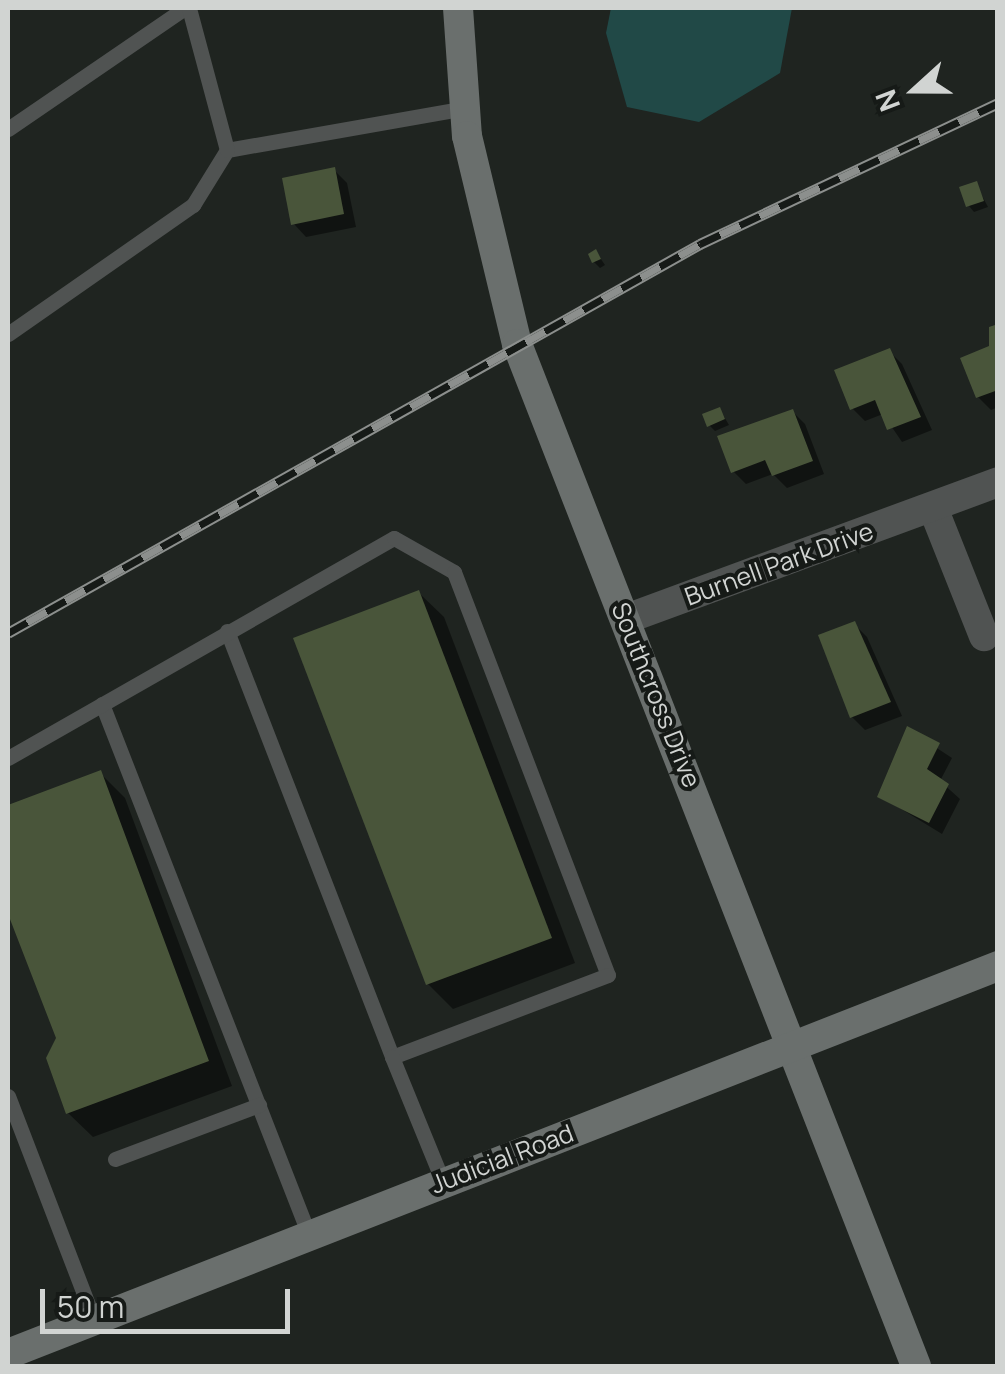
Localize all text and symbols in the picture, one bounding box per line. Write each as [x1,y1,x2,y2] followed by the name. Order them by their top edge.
[865,40,965,140] north arrow
[866,85,908,117] text: N
[681,516,877,612] street label: Burnell Park Drive
[605,598,707,792] street label: Southcross Drive
[426,1118,578,1200] street label: Judicial Road
[45,1269,295,1331] scale bar
[57,1286,124,1327] text: 50 m

